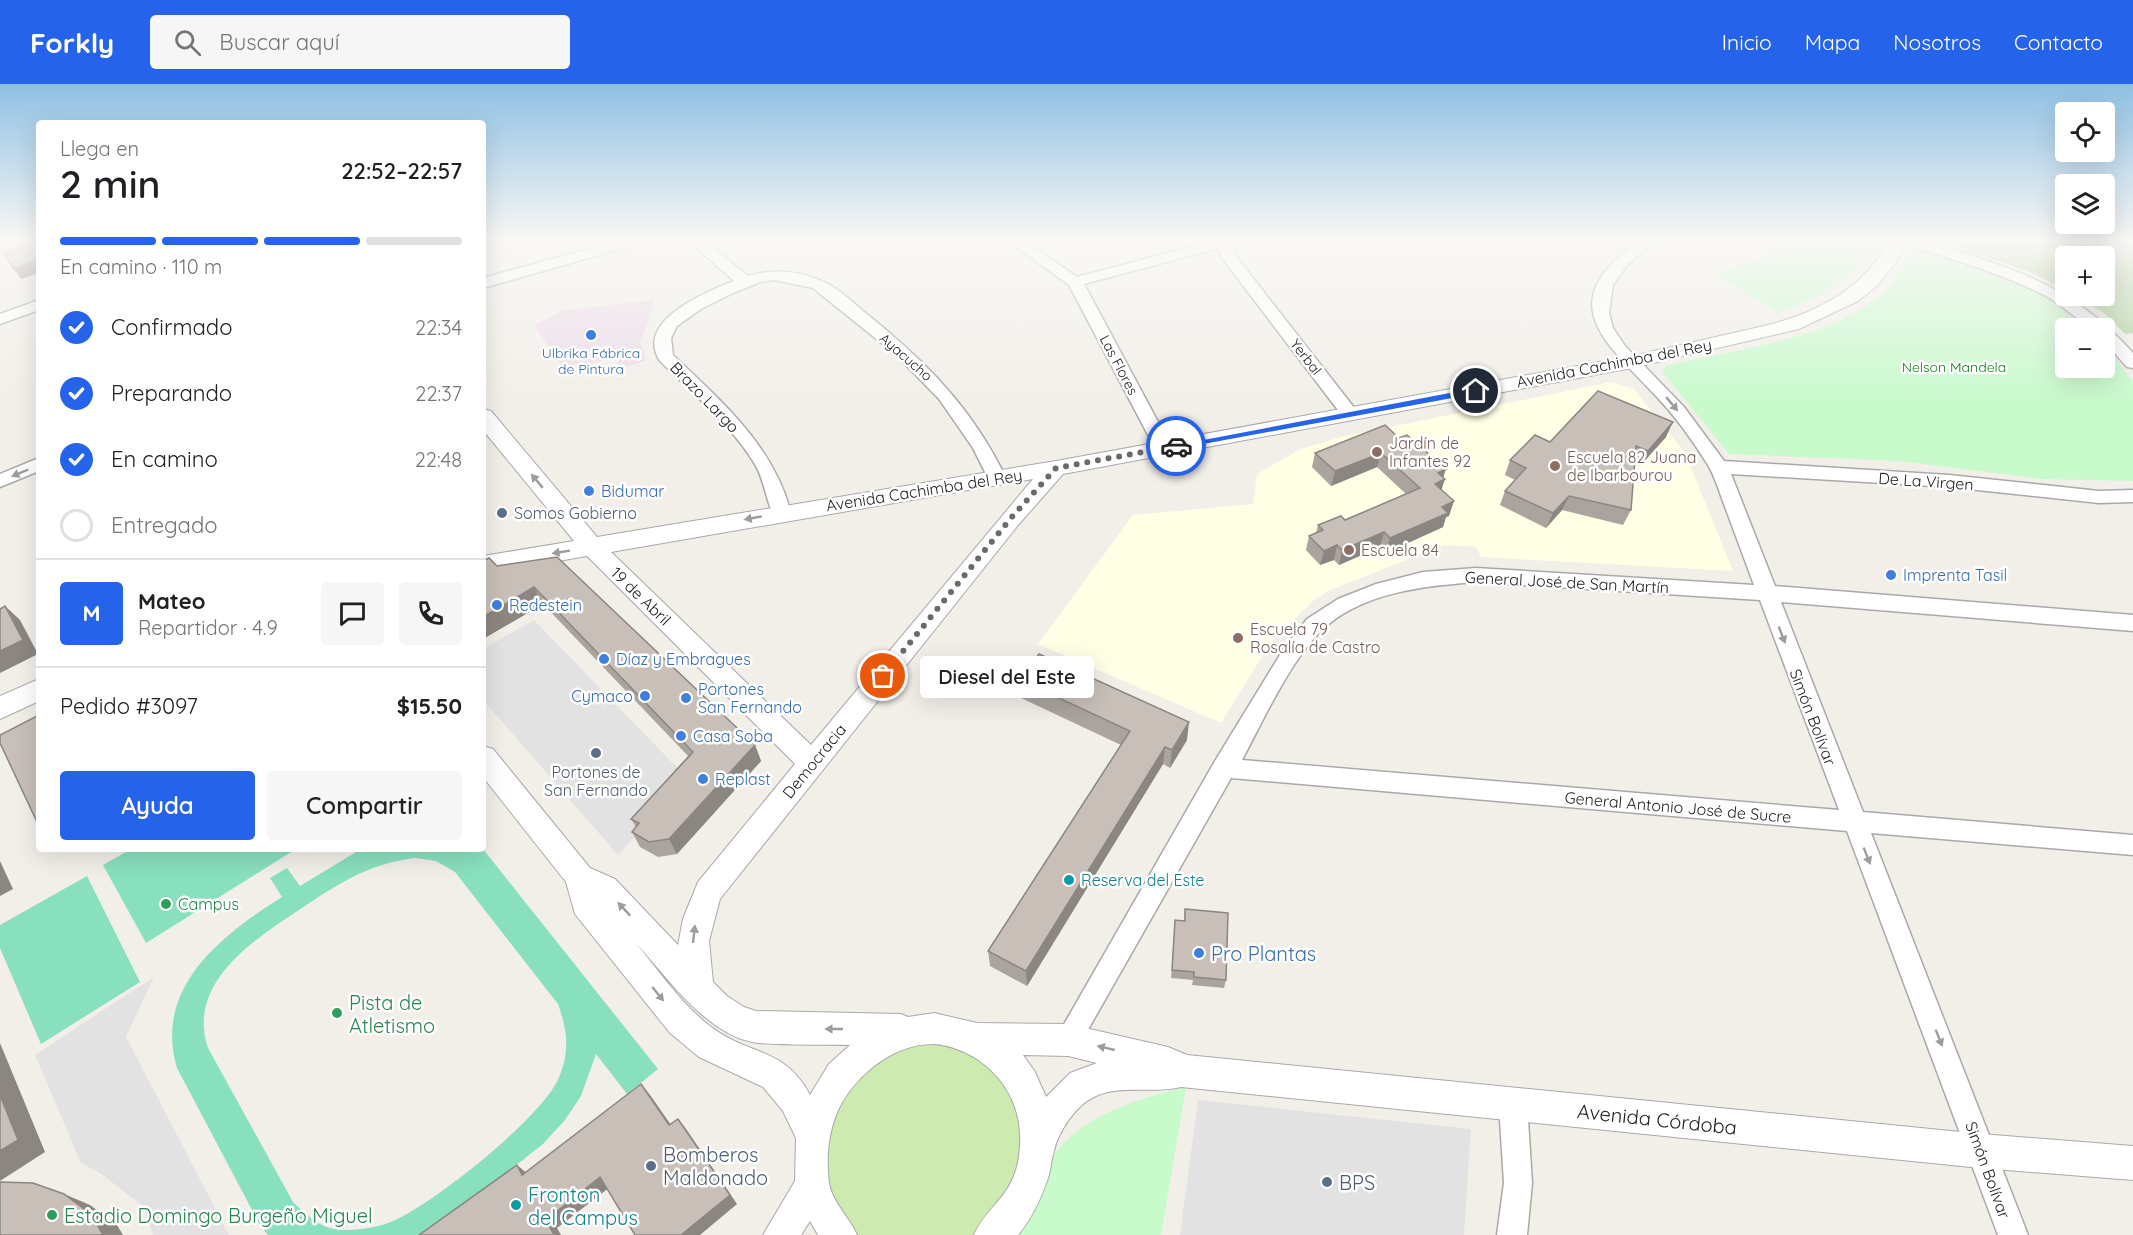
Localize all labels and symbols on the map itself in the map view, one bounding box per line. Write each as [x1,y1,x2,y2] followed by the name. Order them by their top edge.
[584,328,598,342] marker: Ulbrika Fábrica de Pintura
[876,329,936,385] street label: Ayacucho
[1096,332,1142,398] street label: Las Flores
[1515,334,1713,392] street label: Avenida Cachimba del Rey
[1286,335,1326,379] street label: Yerbal
[542,344,640,378] place label: Ulbrika Fábrica de Pintura
[666,357,744,437] street label: Brazo Largo
[1902,358,2006,376] park label: Nelson Mandela
[1450,365,1501,416] pin
[1665,396,1678,411] one-way arrow
[1146,416,1206,476] courier
[1389,433,1471,471] place label: Jardín de Infantes 92
[1370,445,1384,459] marker: Jardín de Infantes 92
[1567,447,1697,485] place label: Escuela 82 Juana de Ibarbourou
[1548,459,1562,473] marker: Escuela 82 Juana de Ibarbourou
[824,465,1024,515] street label: Avenida Cachimba del Rey
[10,468,28,478] one-way arrow
[1878,468,1974,494] street label: De La Virgen
[531,474,544,489] one-way arrow
[601,481,664,501] place label: Bidumar
[582,484,596,498] marker: Bidumar
[514,503,637,523] place label: Somos Gobierno
[495,506,509,520] marker: Somos Gobierno
[744,514,763,523] one-way arrow
[1361,540,1439,560] place label: Escuela 84
[1342,543,1356,557] marker: Escuela 84
[552,548,571,557] one-way arrow
[607,563,675,629] street label: 19 de Abril
[1903,565,2007,585] place label: Imprenta Tasil
[1464,567,1670,597] street label: General José de San Martín
[1884,568,1898,582] marker: Imprenta Tasil
[509,595,582,615] place label: Redestein
[490,598,504,612] marker: Redestein
[1250,619,1380,657] place label: Escuela 79 Rosalía de Castro
[1778,626,1788,644] one-way arrow
[1231,631,1245,645] marker: Escuela 79 Rosalía de Castro
[616,649,751,669] place label: Díaz y Embragues
[857,650,908,701] pin
[597,652,611,666] marker: Díaz y Embragues
[919,655,1093,697] callout: Diesel del Este
[1785,666,1841,768] street label: Simón Bolívar
[698,679,802,717] place label: Portones San Fernando
[571,686,633,706] place label: Cymaco
[638,689,652,703] marker: Cymaco
[679,691,693,705] marker: Portones San Fernando
[778,720,850,802] street label: Democracia
[693,726,773,746] place label: Casa Soba
[674,729,688,743] marker: Casa Soba
[589,746,603,760] marker: Portones de San Fernando
[544,762,648,800] place label: Portones de San Fernando
[715,769,771,789] place label: Replast
[696,772,710,786] marker: Replast
[1564,787,1792,827] street label: General Antonio José de Sucre
[1862,848,1872,866] one-way arrow
[1081,870,1204,890] place label: Reserva del Este
[1062,873,1076,887] marker: Reserva del Este
[178,894,239,914] place label: Campus
[159,897,173,911] marker: Campus
[617,901,631,916] one-way arrow
[689,925,699,944] one-way arrow
[1211,941,1316,966] place label: Pro Plantas
[1192,946,1206,960] marker: Pro Plantas
[652,986,664,1001] one-way arrow
[349,990,435,1038] place label: Pista de Atletismo
[330,1006,344,1020] marker: Pista de Atletismo
[824,1024,843,1034] one-way arrow
[1934,1029,1944,1047] one-way arrow
[1096,1043,1115,1053] one-way arrow
[1576,1098,1738,1140] street label: Avenida Córdoba
[1961,1119,2015,1221] street label: Simón Bolívar
[663,1142,768,1190] place label: Bomberos Maldonado
[644,1159,658,1173] marker: Bomberos Maldonado
[1339,1170,1375,1195] place label: BPS
[1320,1175,1334,1189] marker: BPS
[528,1182,638,1230] place label: Fronton del Campus
[509,1198,523,1212] marker: Fronton del Campus
[64,1203,373,1228] place label: Estadio Domingo Burgeño Miguel
[45,1208,59,1222] marker: Estadio Domingo Burgeño Miguel

